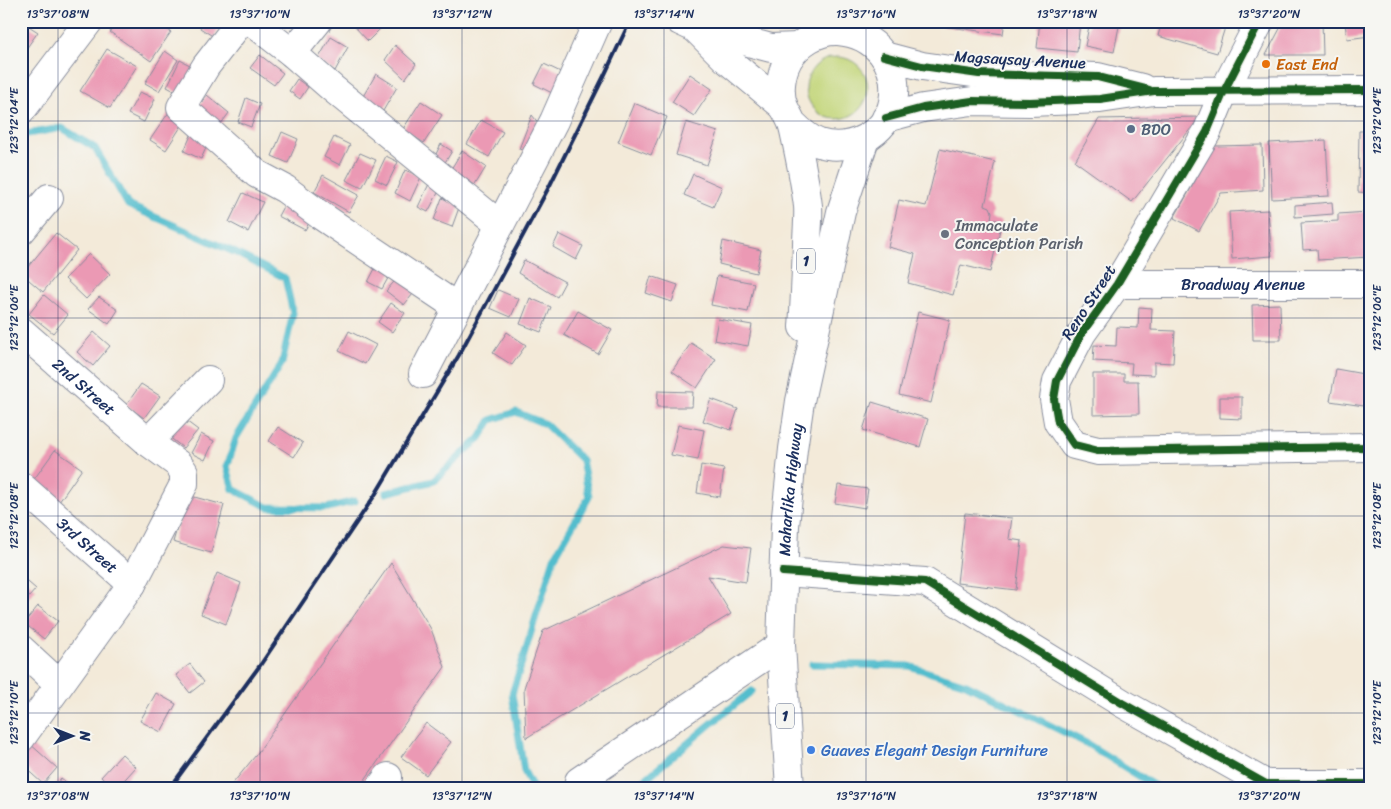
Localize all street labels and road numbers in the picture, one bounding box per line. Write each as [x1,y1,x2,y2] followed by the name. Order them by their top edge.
[953,42,1087,77] street label: Magsaysay Avenue
[797,248,815,274] road number: 1
[1053,259,1124,346] street label: Reno Street
[1181,270,1305,299] street label: Broadway Avenue
[45,350,122,423] street label: 2nd Street
[770,421,812,557] street label: Maharlika Highway
[50,510,125,581] street label: 3rd Street
[776,704,794,728] road number: 1

